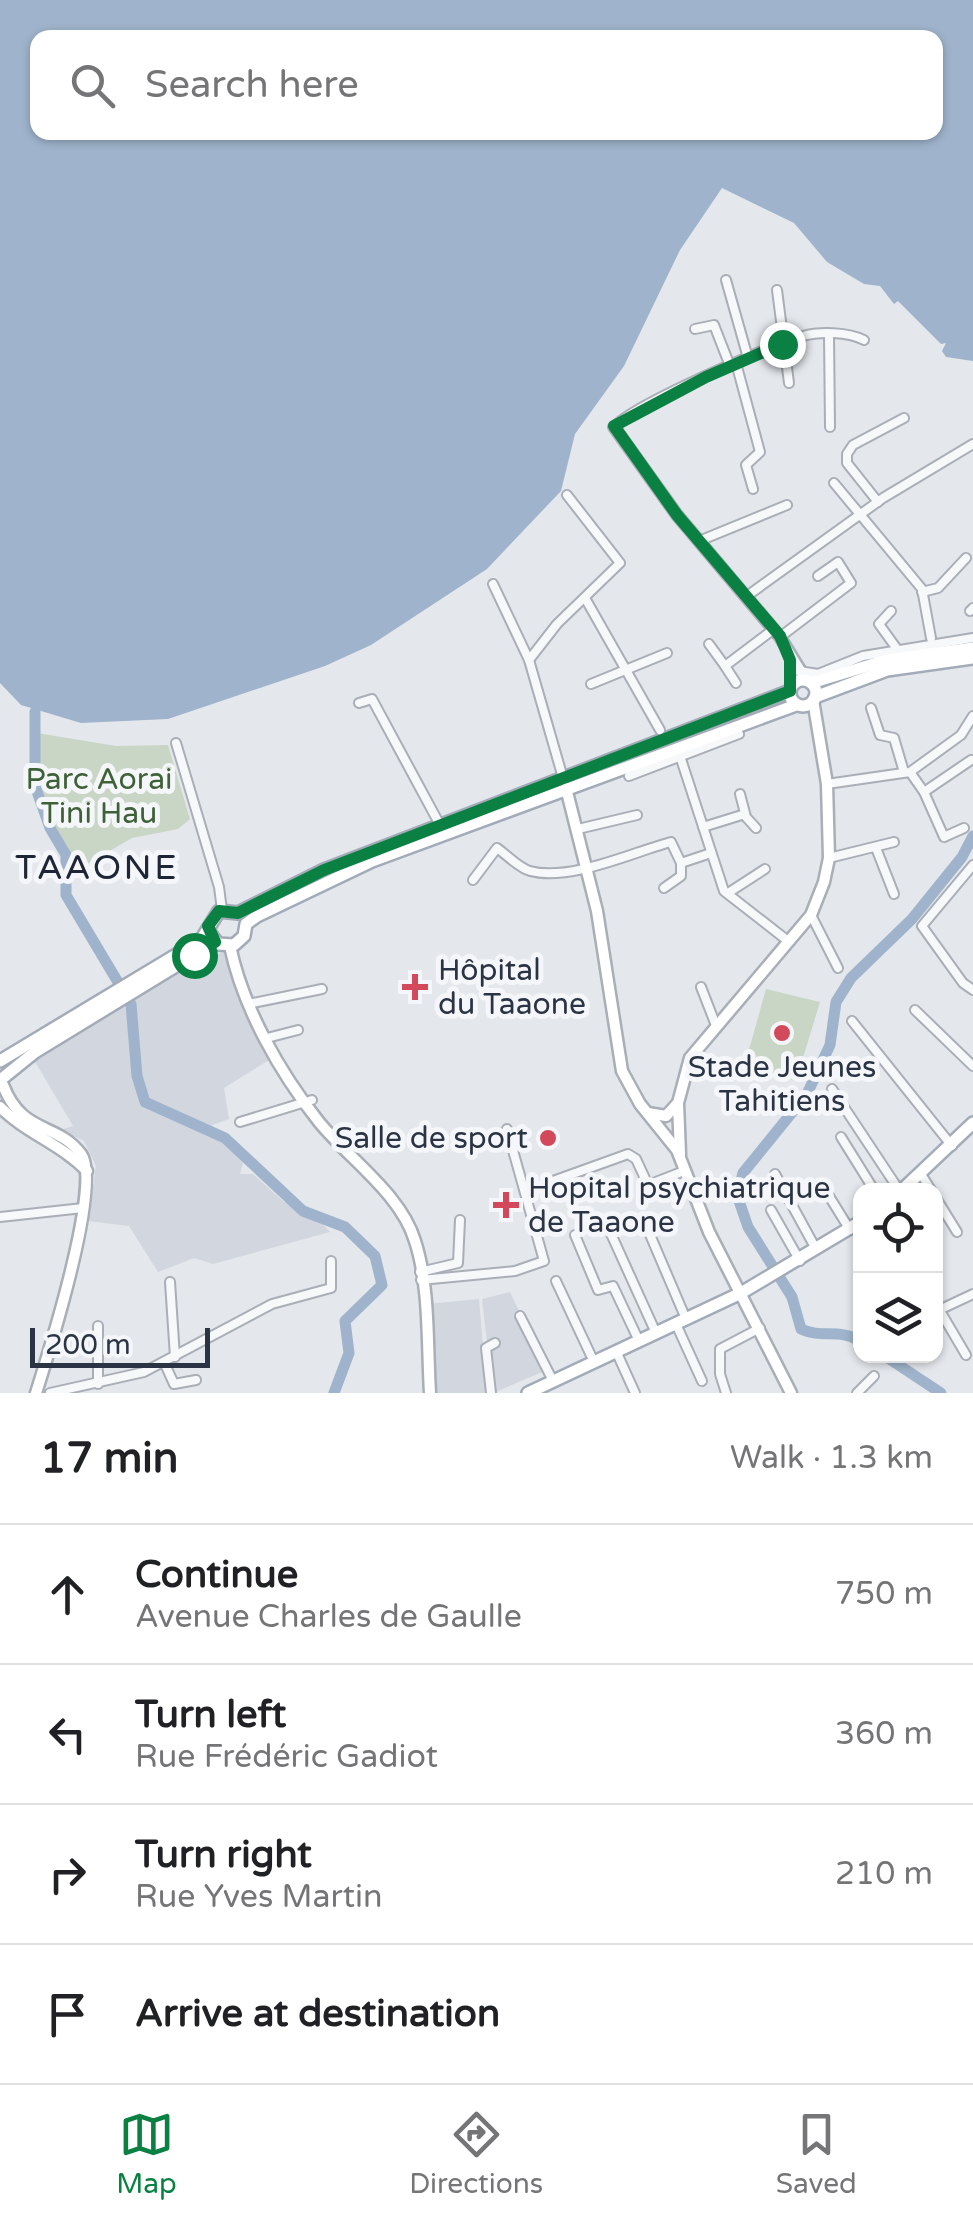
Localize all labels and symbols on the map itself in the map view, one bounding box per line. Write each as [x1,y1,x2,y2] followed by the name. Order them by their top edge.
[760,322,806,368] route end
[25,761,173,832] park label: Parc Aorai Tini Hau
[15,847,179,889] district label: TAAONE
[172,933,218,979] route start
[438,952,586,1023] place label: Hôpital du Taaone
[402,974,428,1000] marker: Hôpital du Taaone
[771,1022,793,1044] marker: Stade Jeunes Tahitiens
[688,1049,876,1120] place label: Stade Jeunes Tahitiens
[335,1120,528,1157] place label: Salle de sport
[537,1127,559,1149] marker: Salle de sport
[528,1170,830,1241] place label: Hopital psychiatrique de Taaone
[493,1192,519,1218] marker: Hopital psychiatrique de Taaone
[30,1323,210,1368] scale bar

